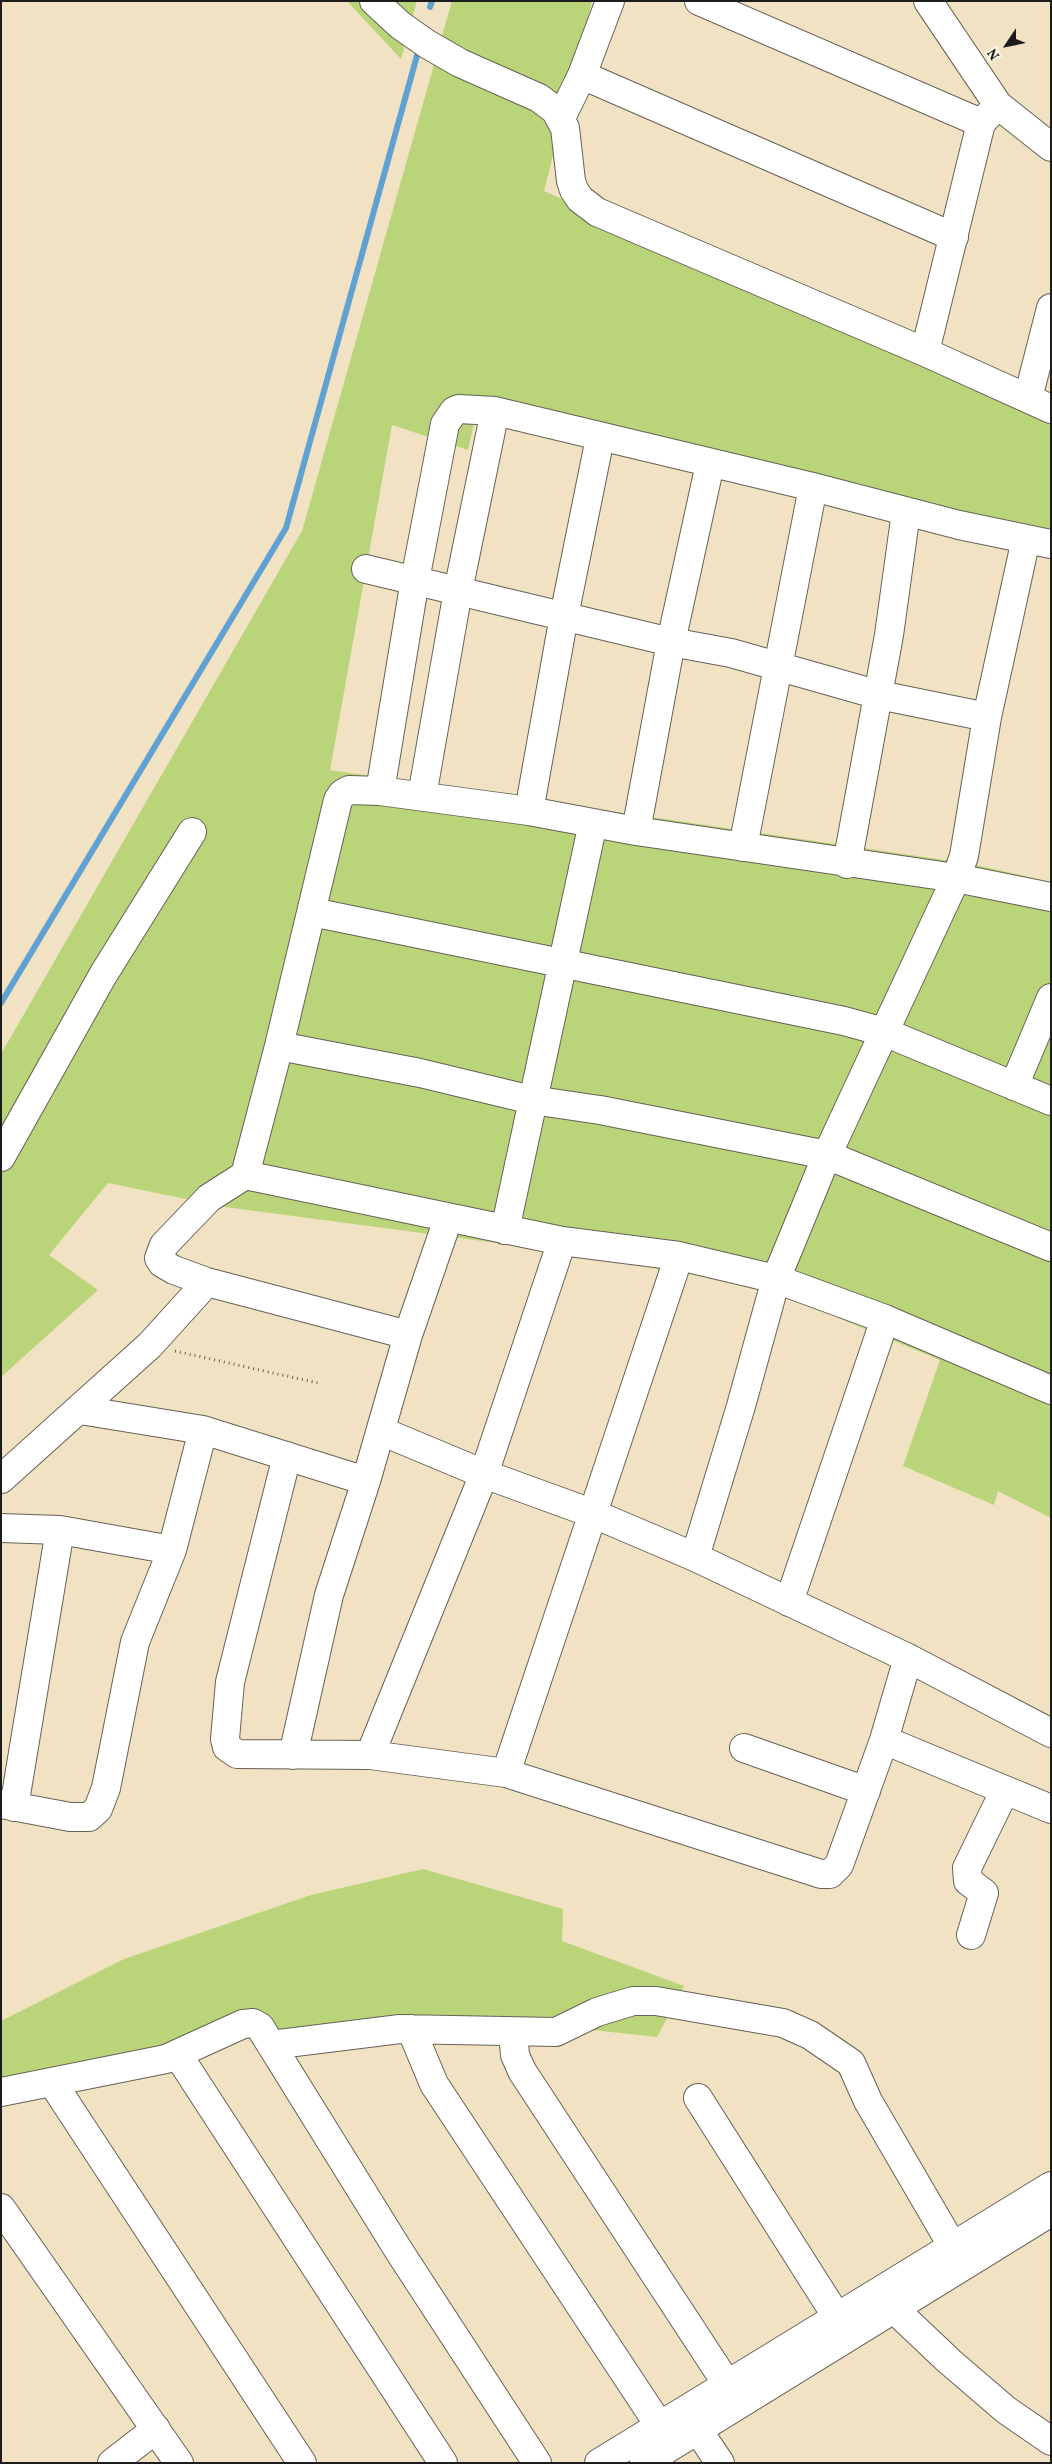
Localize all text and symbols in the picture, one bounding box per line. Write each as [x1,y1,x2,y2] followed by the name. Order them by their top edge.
[982,20,1032,70] north arrow
[983,44,1005,63] text: N

